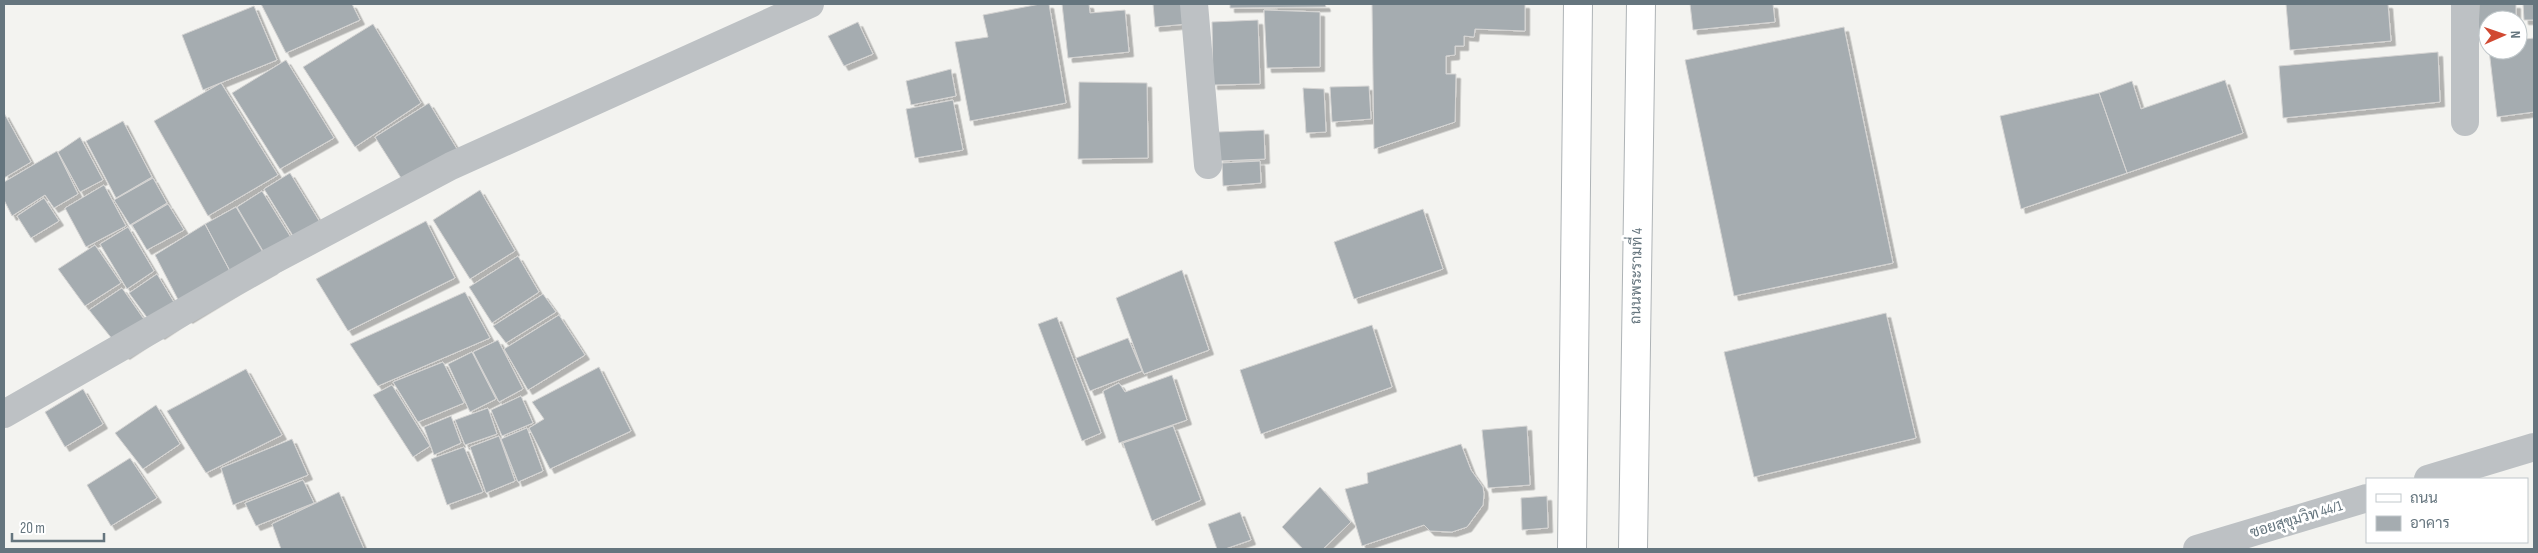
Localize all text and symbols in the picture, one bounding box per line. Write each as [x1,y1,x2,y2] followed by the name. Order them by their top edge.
[2478,10,2528,60] north arrow
[2507,31,2524,39] text: N
[1620,228,1647,324] street label: ถนนพระรามที่ 4
[2366,478,2528,543] legend
[2410,489,2438,508] text: ถนน
[2248,496,2346,543] street label: ซอยสุขุมวิท 44/1
[12,510,105,542] scale bar
[2410,514,2450,533] text: อาคาร
[20,519,45,538] text: 20 m

